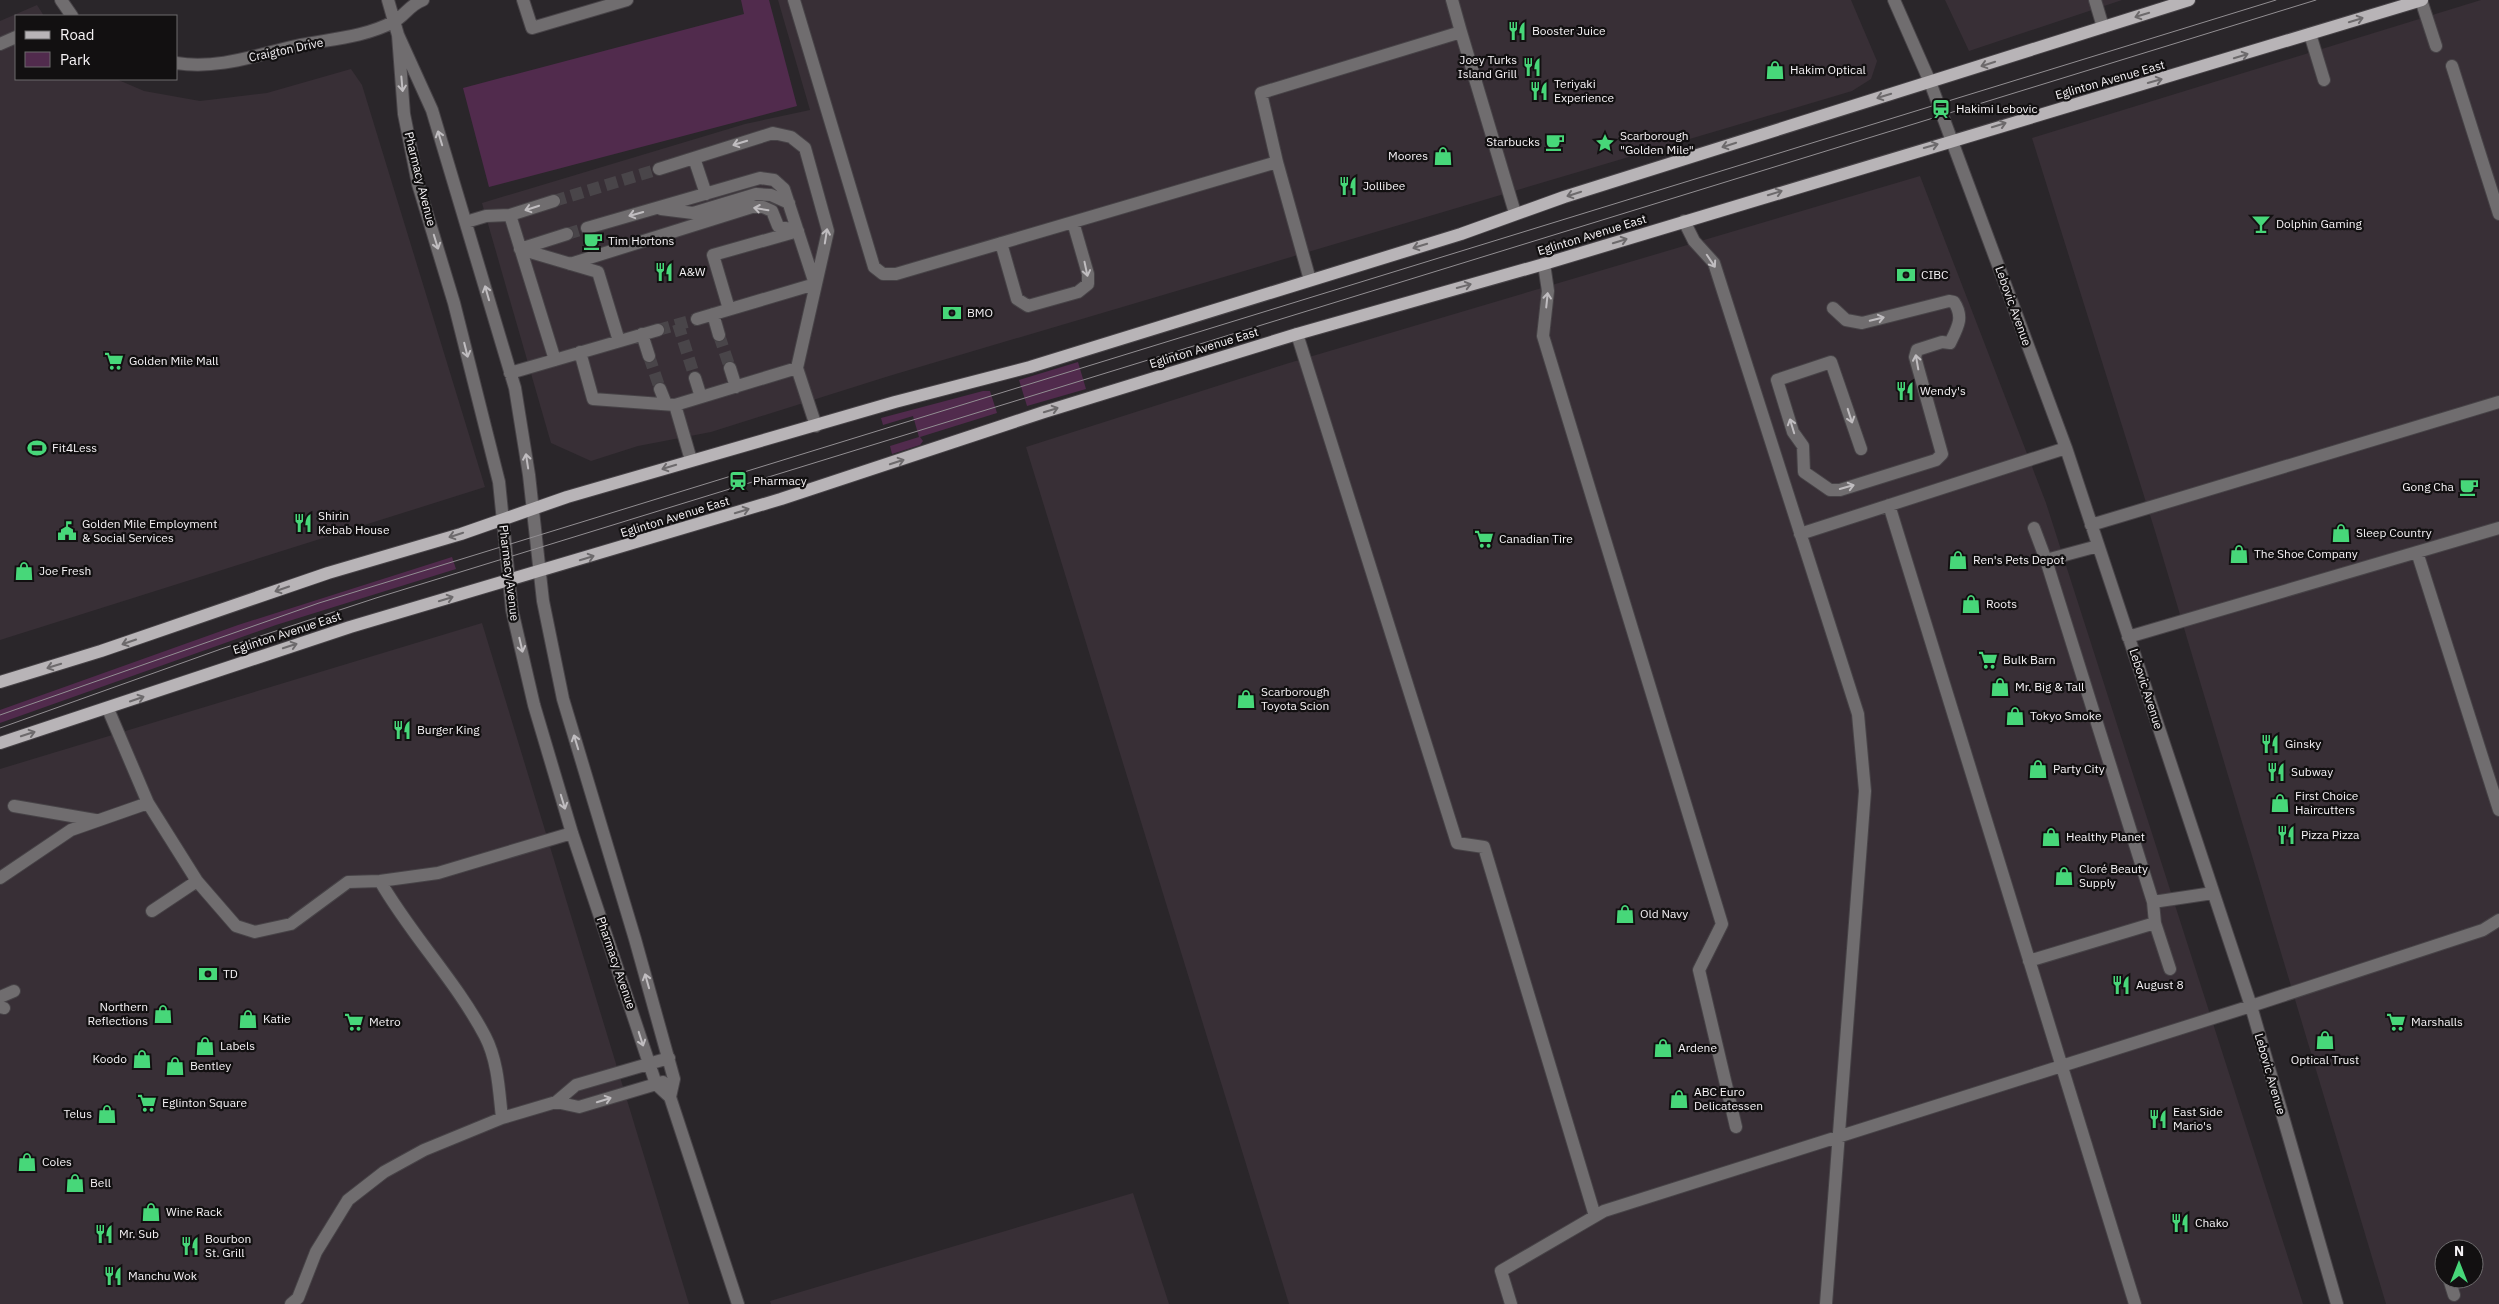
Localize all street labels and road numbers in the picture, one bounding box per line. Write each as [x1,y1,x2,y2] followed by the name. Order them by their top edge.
[247,34,325,65] street label: Craigton Drive
[2053,57,2166,102] street label: Eglinton Avenue East
[402,130,440,228] street label: Pharmacy Avenue
[1536,211,1648,258] street label: Eglinton Avenue East
[1992,264,2035,348] street label: Lebovic Avenue
[1148,324,1260,371] street label: Eglinton Avenue East
[619,493,731,540] street label: Eglinton Avenue East
[496,524,523,622] street label: Pharmacy Avenue
[231,608,343,657] street label: Eglinton Avenue East
[2126,647,2167,731] street label: Lebovic Avenue
[594,915,639,1011] street label: Pharmacy Avenue
[2252,1031,2289,1117] street label: Lebovic Avenue

